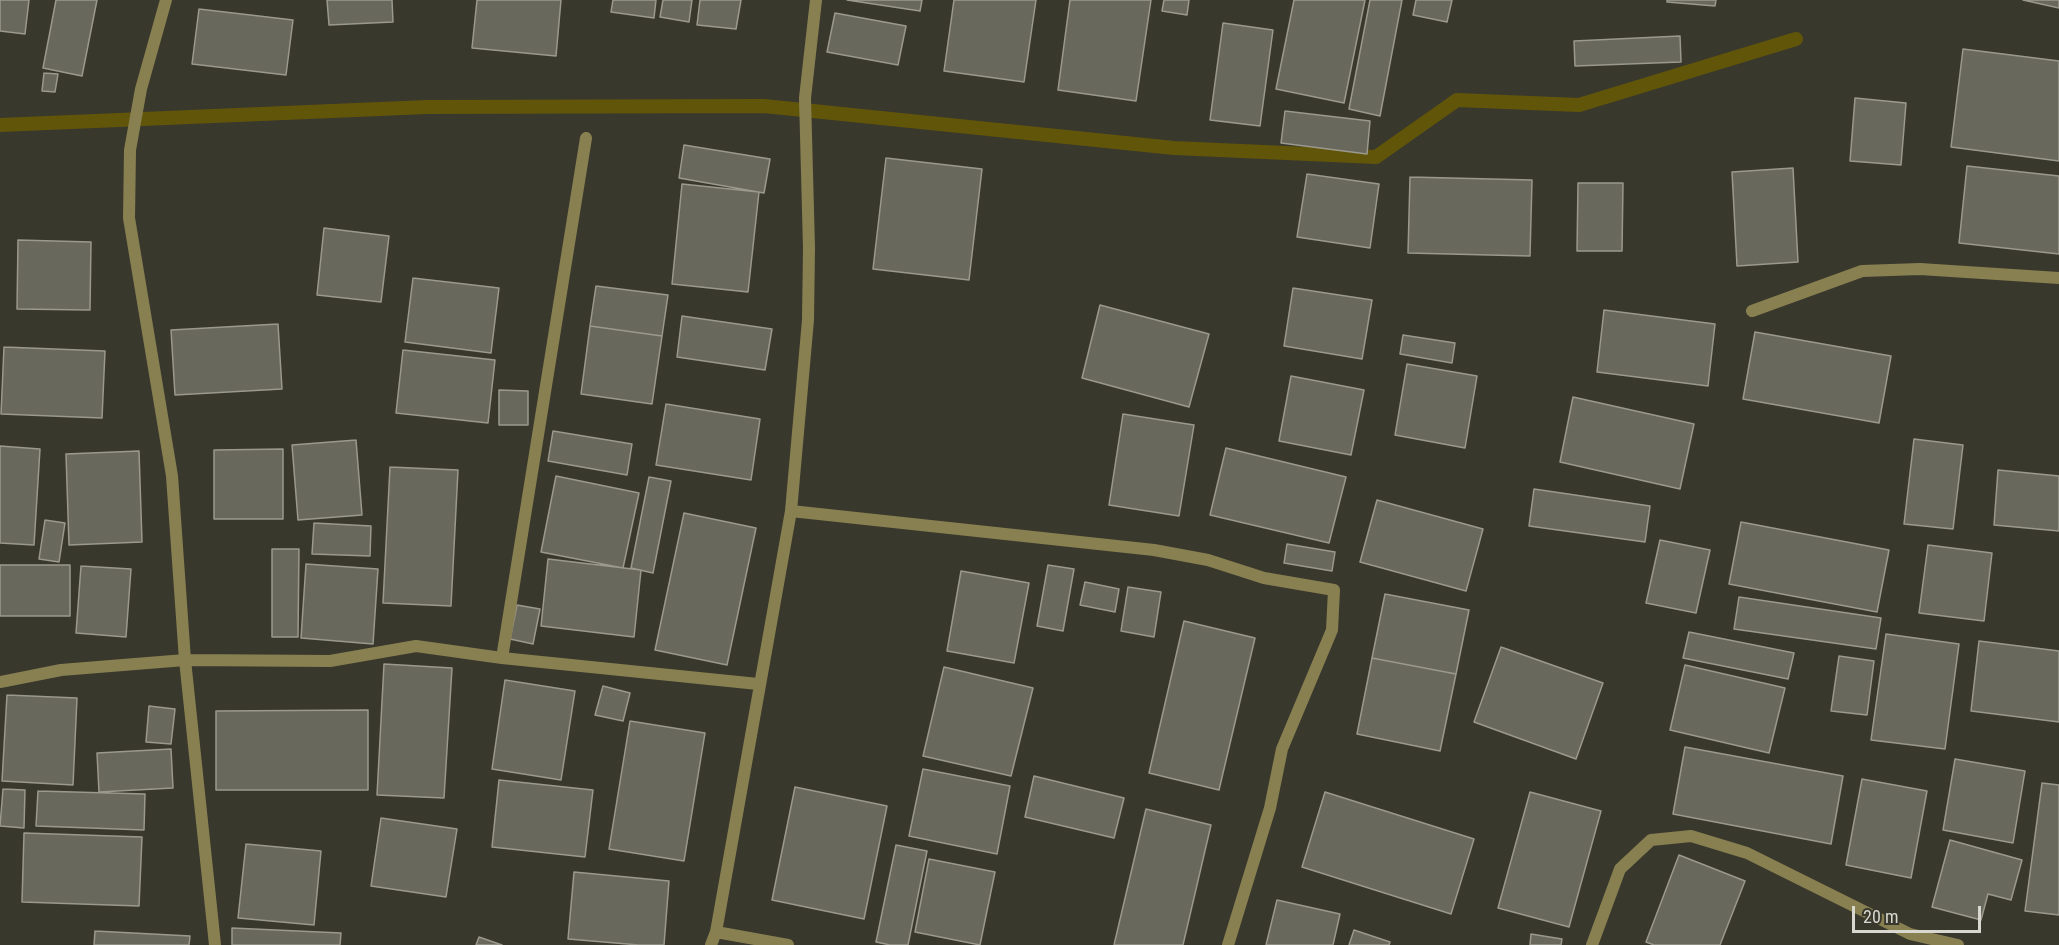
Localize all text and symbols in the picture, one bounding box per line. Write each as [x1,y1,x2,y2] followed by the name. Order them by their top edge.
[1855,894,1984,932] scale bar
[1863,906,1898,927] text: 20 m

